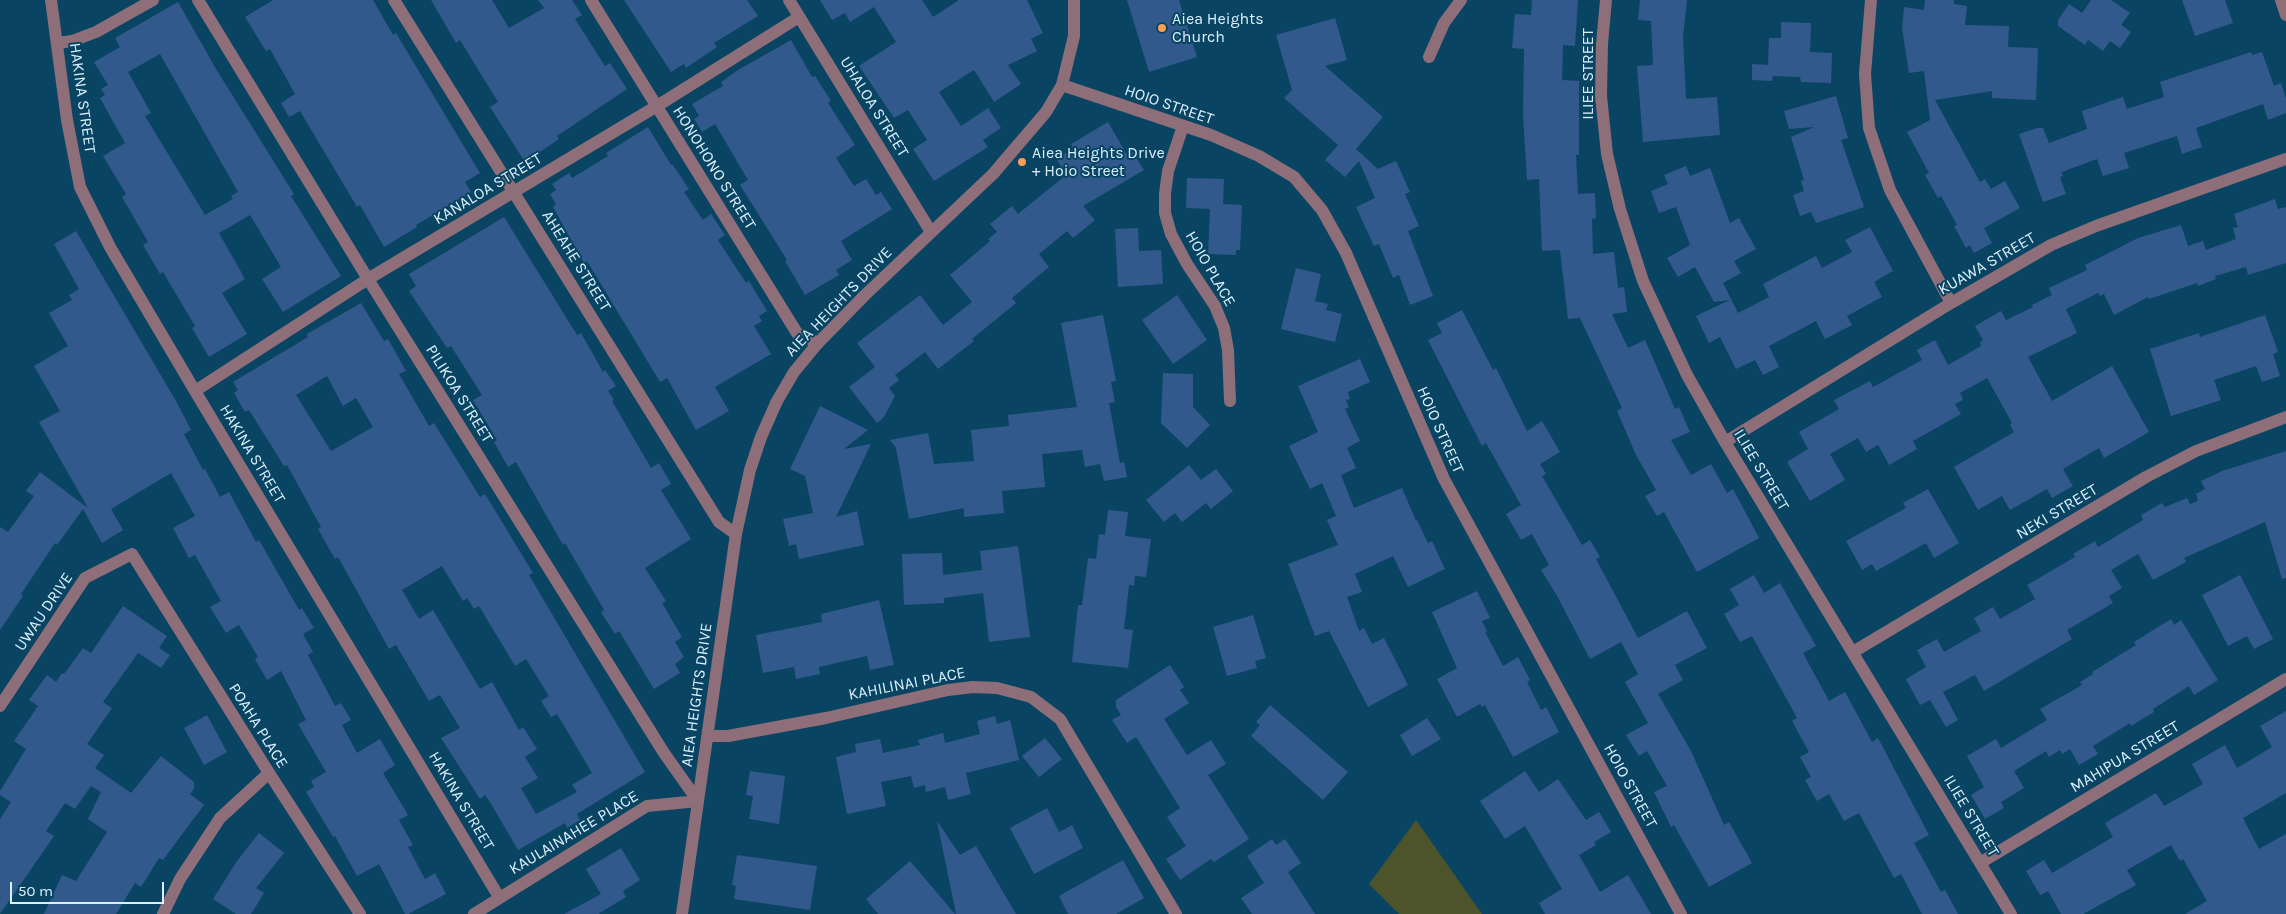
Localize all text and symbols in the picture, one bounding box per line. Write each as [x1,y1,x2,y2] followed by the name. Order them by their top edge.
[1172,9,1264,47] place label: Aiea Heights Church
[1156,22,1168,34] marker: Aiea Heights Church
[1578,28,1598,120] street label: ILIEE STREET
[65,41,99,155] street label: HAKINA STREET
[835,53,913,161] street label: UHALOA STREET
[1122,81,1216,129] street label: HOIO STREET
[668,103,760,233] street label: HONOHONO STREET
[1032,143,1165,181] place label: Aiea Heights Drive + Hoio Street
[430,149,546,229] street label: KANALOA STREET
[1016,156,1028,168] marker: Aiea Heights Drive + Hoio Street
[537,207,615,315] street label: AHEAHE STREET
[1181,228,1239,310] street label: HOIO PLACE
[1935,228,2039,300] street label: KUAWA STREET
[782,243,896,361] street label: AIEA HEIGHTS DRIVE
[421,342,497,446] street label: PILIKOA STREET
[1412,384,1468,476] street label: HOIO STREET
[215,401,289,507] street label: HAKINA STREET
[1729,426,1793,514] street label: ILIEE STREET
[2013,480,2101,544] street label: NEKI STREET
[11,569,77,655] street label: UWAU DRIVE
[677,622,717,768] street label: AIEA HEIGHTS DRIVE
[847,663,967,705] street label: KAHILINAI PLACE
[224,680,292,772] street label: POAHA PLACE
[2067,717,2183,797] street label: MAHIPUA STREET
[1599,741,1661,831] street label: HOIO STREET
[424,748,498,854] street label: HAKINA STREET
[1939,772,2003,860] street label: ILIEE STREET
[506,787,642,879] street label: KAULAINAHEE PLACE
[12,872,166,904] scale bar
[18,882,53,900] text: 50 m

